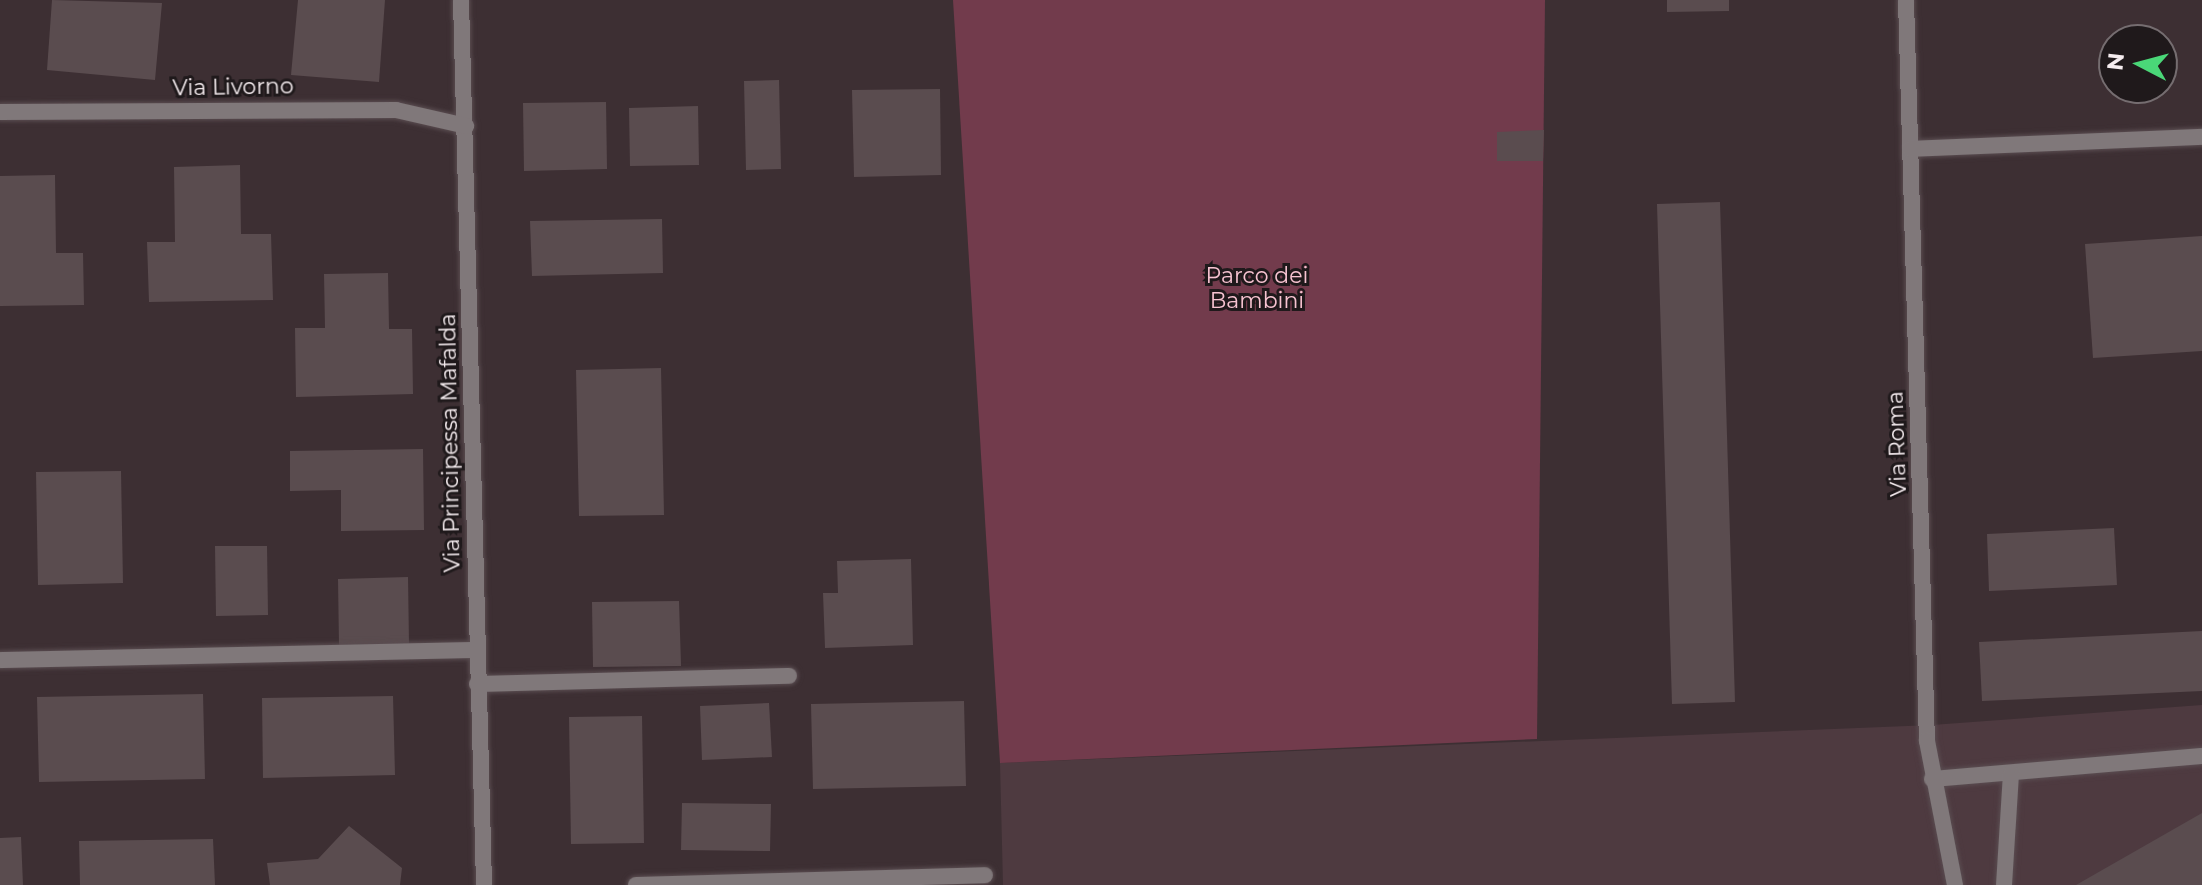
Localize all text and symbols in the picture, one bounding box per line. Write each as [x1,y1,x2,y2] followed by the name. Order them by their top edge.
[2098,24,2178,104] north arrow
[2101,51,2130,72] text: N
[172,73,294,101] street label: Via Livorno
[1206,262,1308,314] park label: Parco dei Bambini
[435,313,465,573] street label: Via Principessa Mafalda
[1882,391,1912,497] street label: Via Roma

